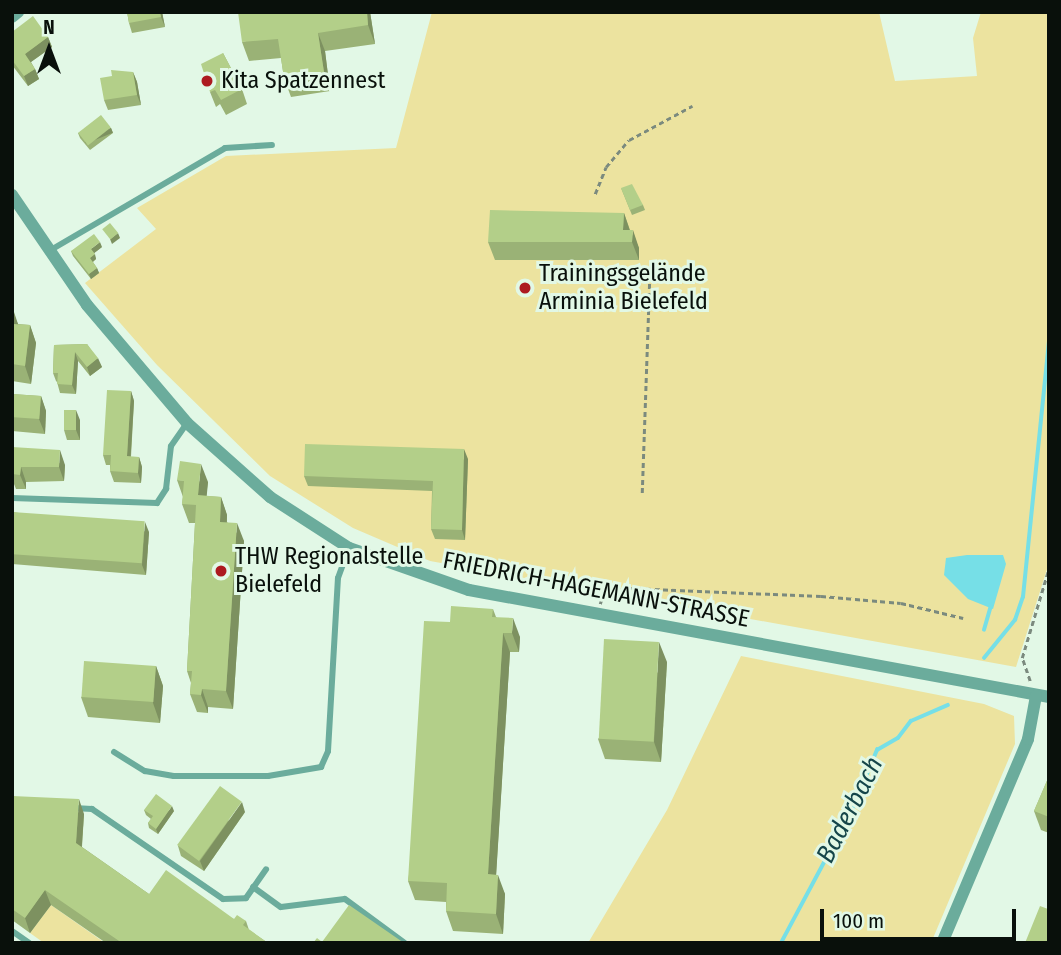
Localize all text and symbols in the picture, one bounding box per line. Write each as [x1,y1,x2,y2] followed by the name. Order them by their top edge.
[14,14,84,84] north arrow
[43,16,55,39] text: N
[221,67,385,95] place label: Kita Spatzennest
[199,73,215,89] marker: Kita Spatzennest
[539,260,708,316] place label: Trainingsgelände Arminia Bielefeld
[517,280,533,296] marker: Trainingsgelände Arminia Bielefeld
[235,543,423,599] place label: THW Regionalstelle Bielefeld
[440,546,752,634] street label: FRIEDRICH-HAGEMANN-STRASSE
[213,563,229,579] marker: THW Regionalstelle Bielefeld
[810,752,890,868] water label: Baderbach
[823,895,1019,939] scale bar
[833,908,884,934] text: 100 m

